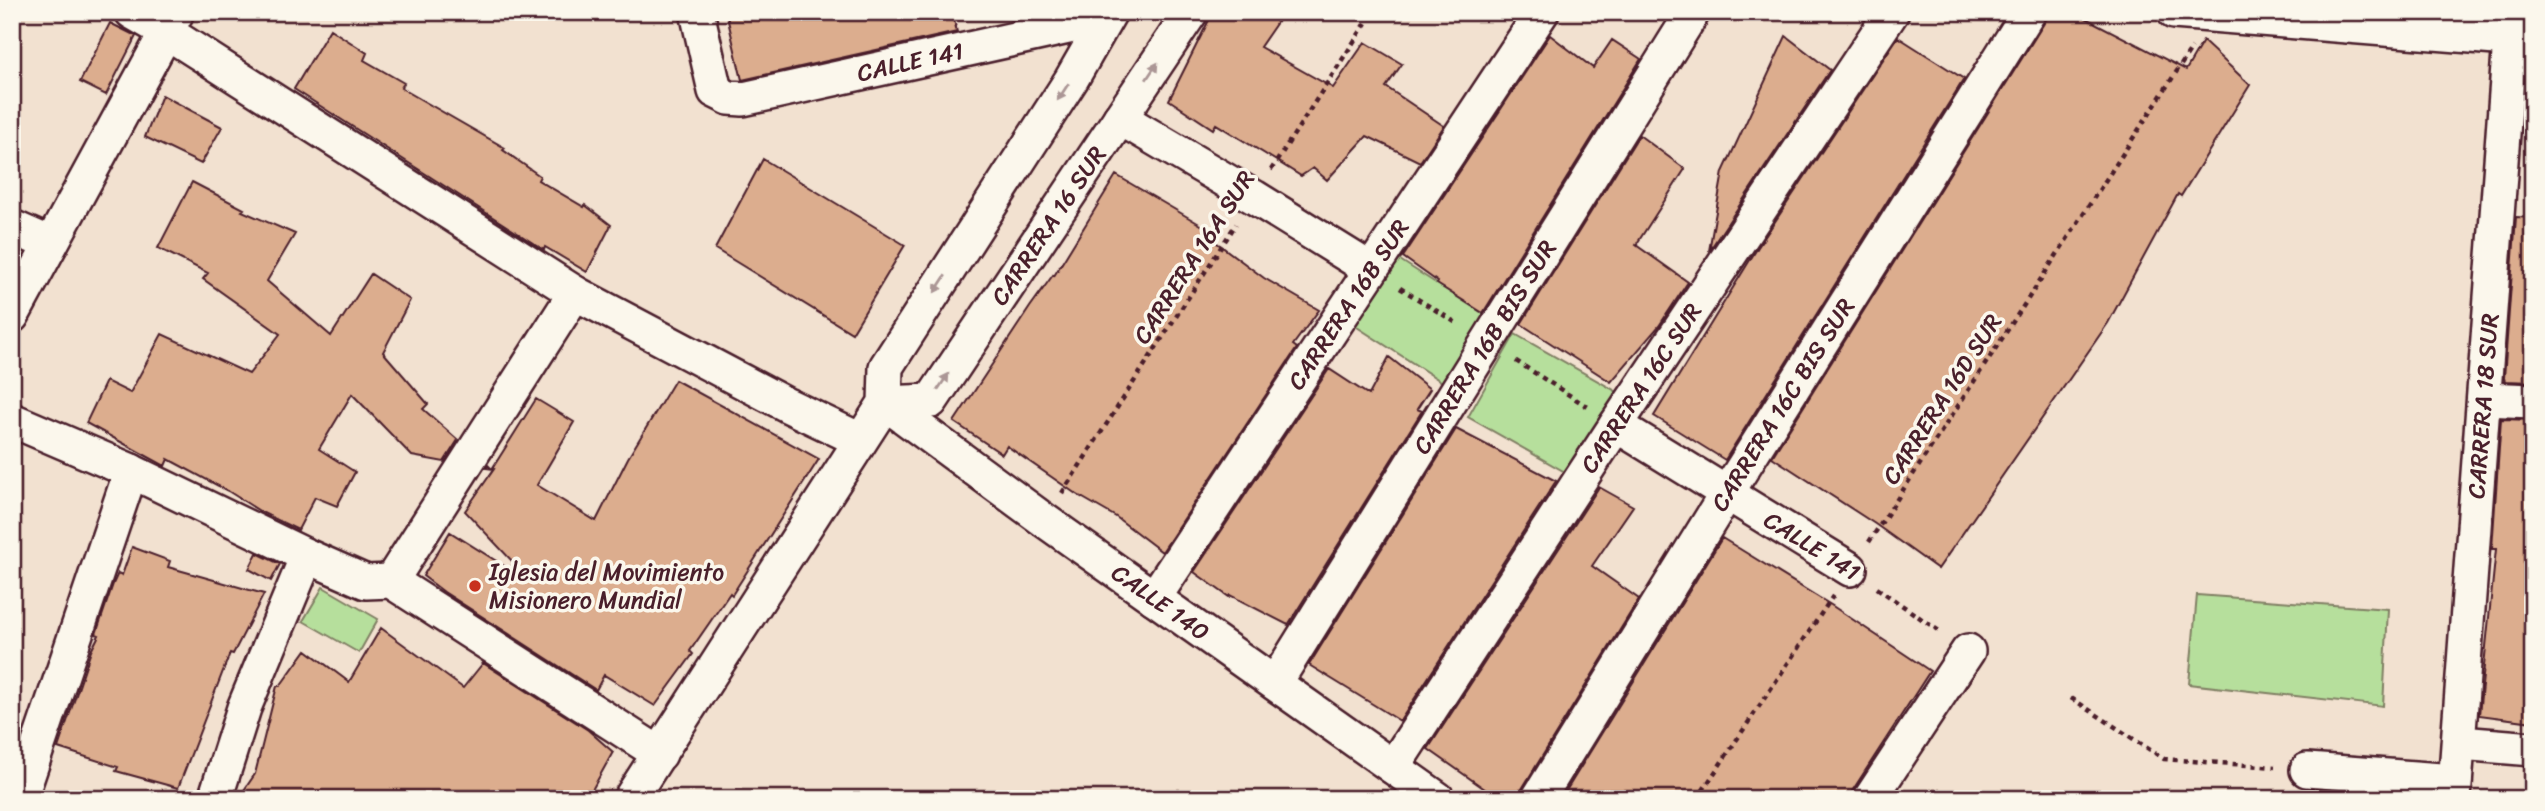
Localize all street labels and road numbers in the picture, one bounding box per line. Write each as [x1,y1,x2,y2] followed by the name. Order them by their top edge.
[853,30,968,94] street label: CALLE 141
[979,137,1117,314] street label: CARRERA 16 SUR
[1122,161,1266,353] street label: CARRERA 16A SUR
[1276,210,1421,399] street label: CARRERA 16B SUR
[1401,231,1567,463] street label: CARRERA 16B BIS SUR
[1699,289,1866,520] street label: CARRERA 16C BIS SUR
[1569,294,1714,482] street label: CARRERA 16C SUR
[1871,305,2014,493] street label: CARRERA 16D SUR
[2455,312,2511,500] street label: CARRERA 18 SUR
[1755,500,1869,592] street label: CALLE 141
[1102,553,1219,652] street label: CALLE 140

